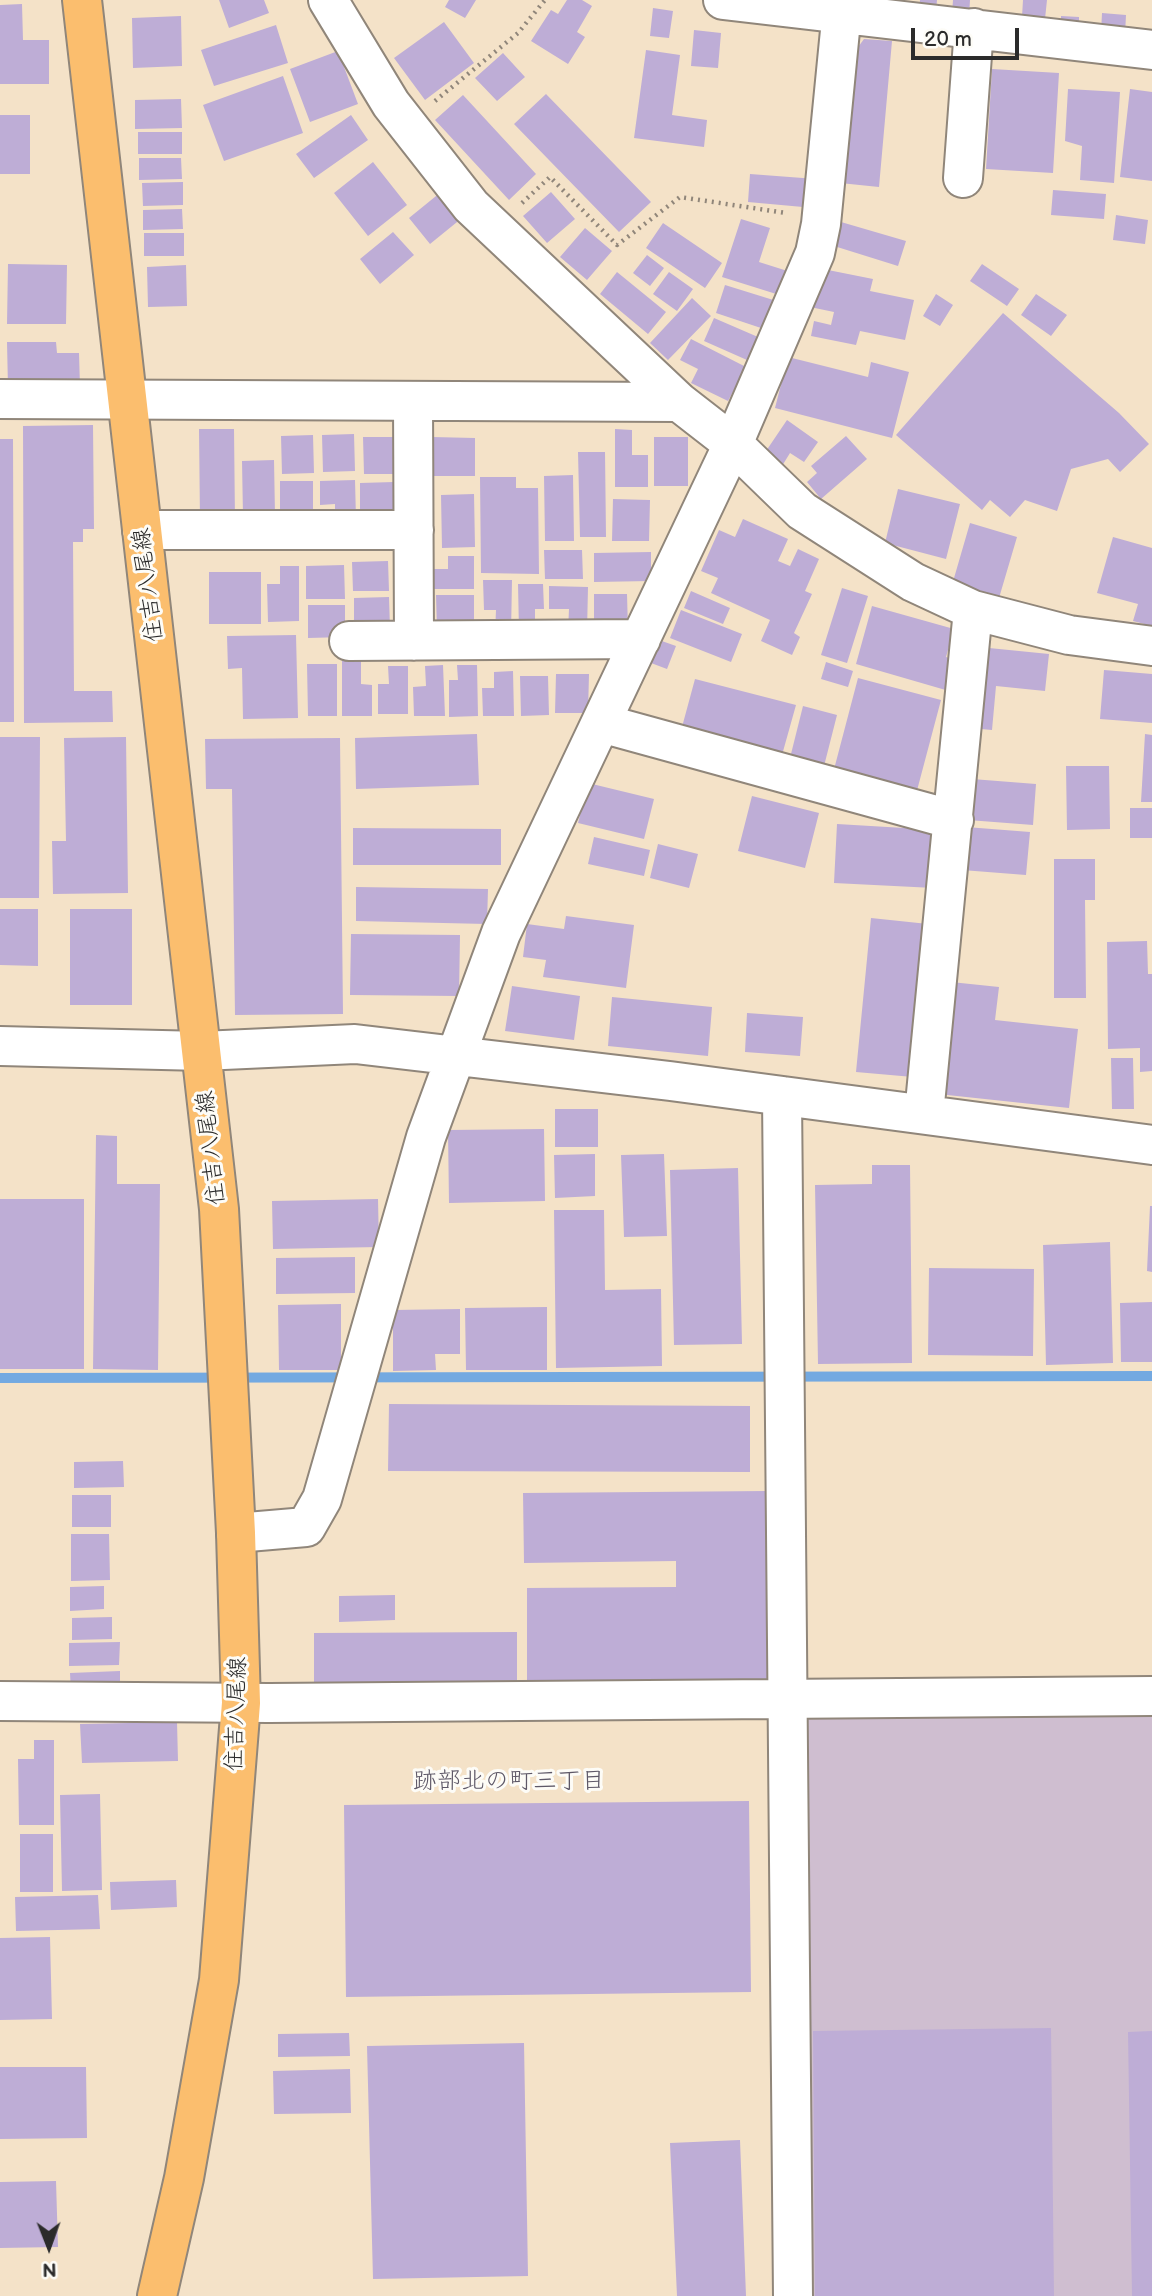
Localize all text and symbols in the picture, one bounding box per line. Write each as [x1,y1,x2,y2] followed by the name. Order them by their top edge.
[914,14,1023,58] scale bar
[924,27,972,52] text: 20 m
[128,526,170,644] street label: 住吉八尾線
[192,1089,232,1207] street label: 住吉八尾線
[221,1656,253,1772] street label: 住吉八尾線
[413,1768,605,1796] district label: 跡部北の町三丁目
[14,2212,84,2282] north arrow
[42,2257,57,2280] text: N

